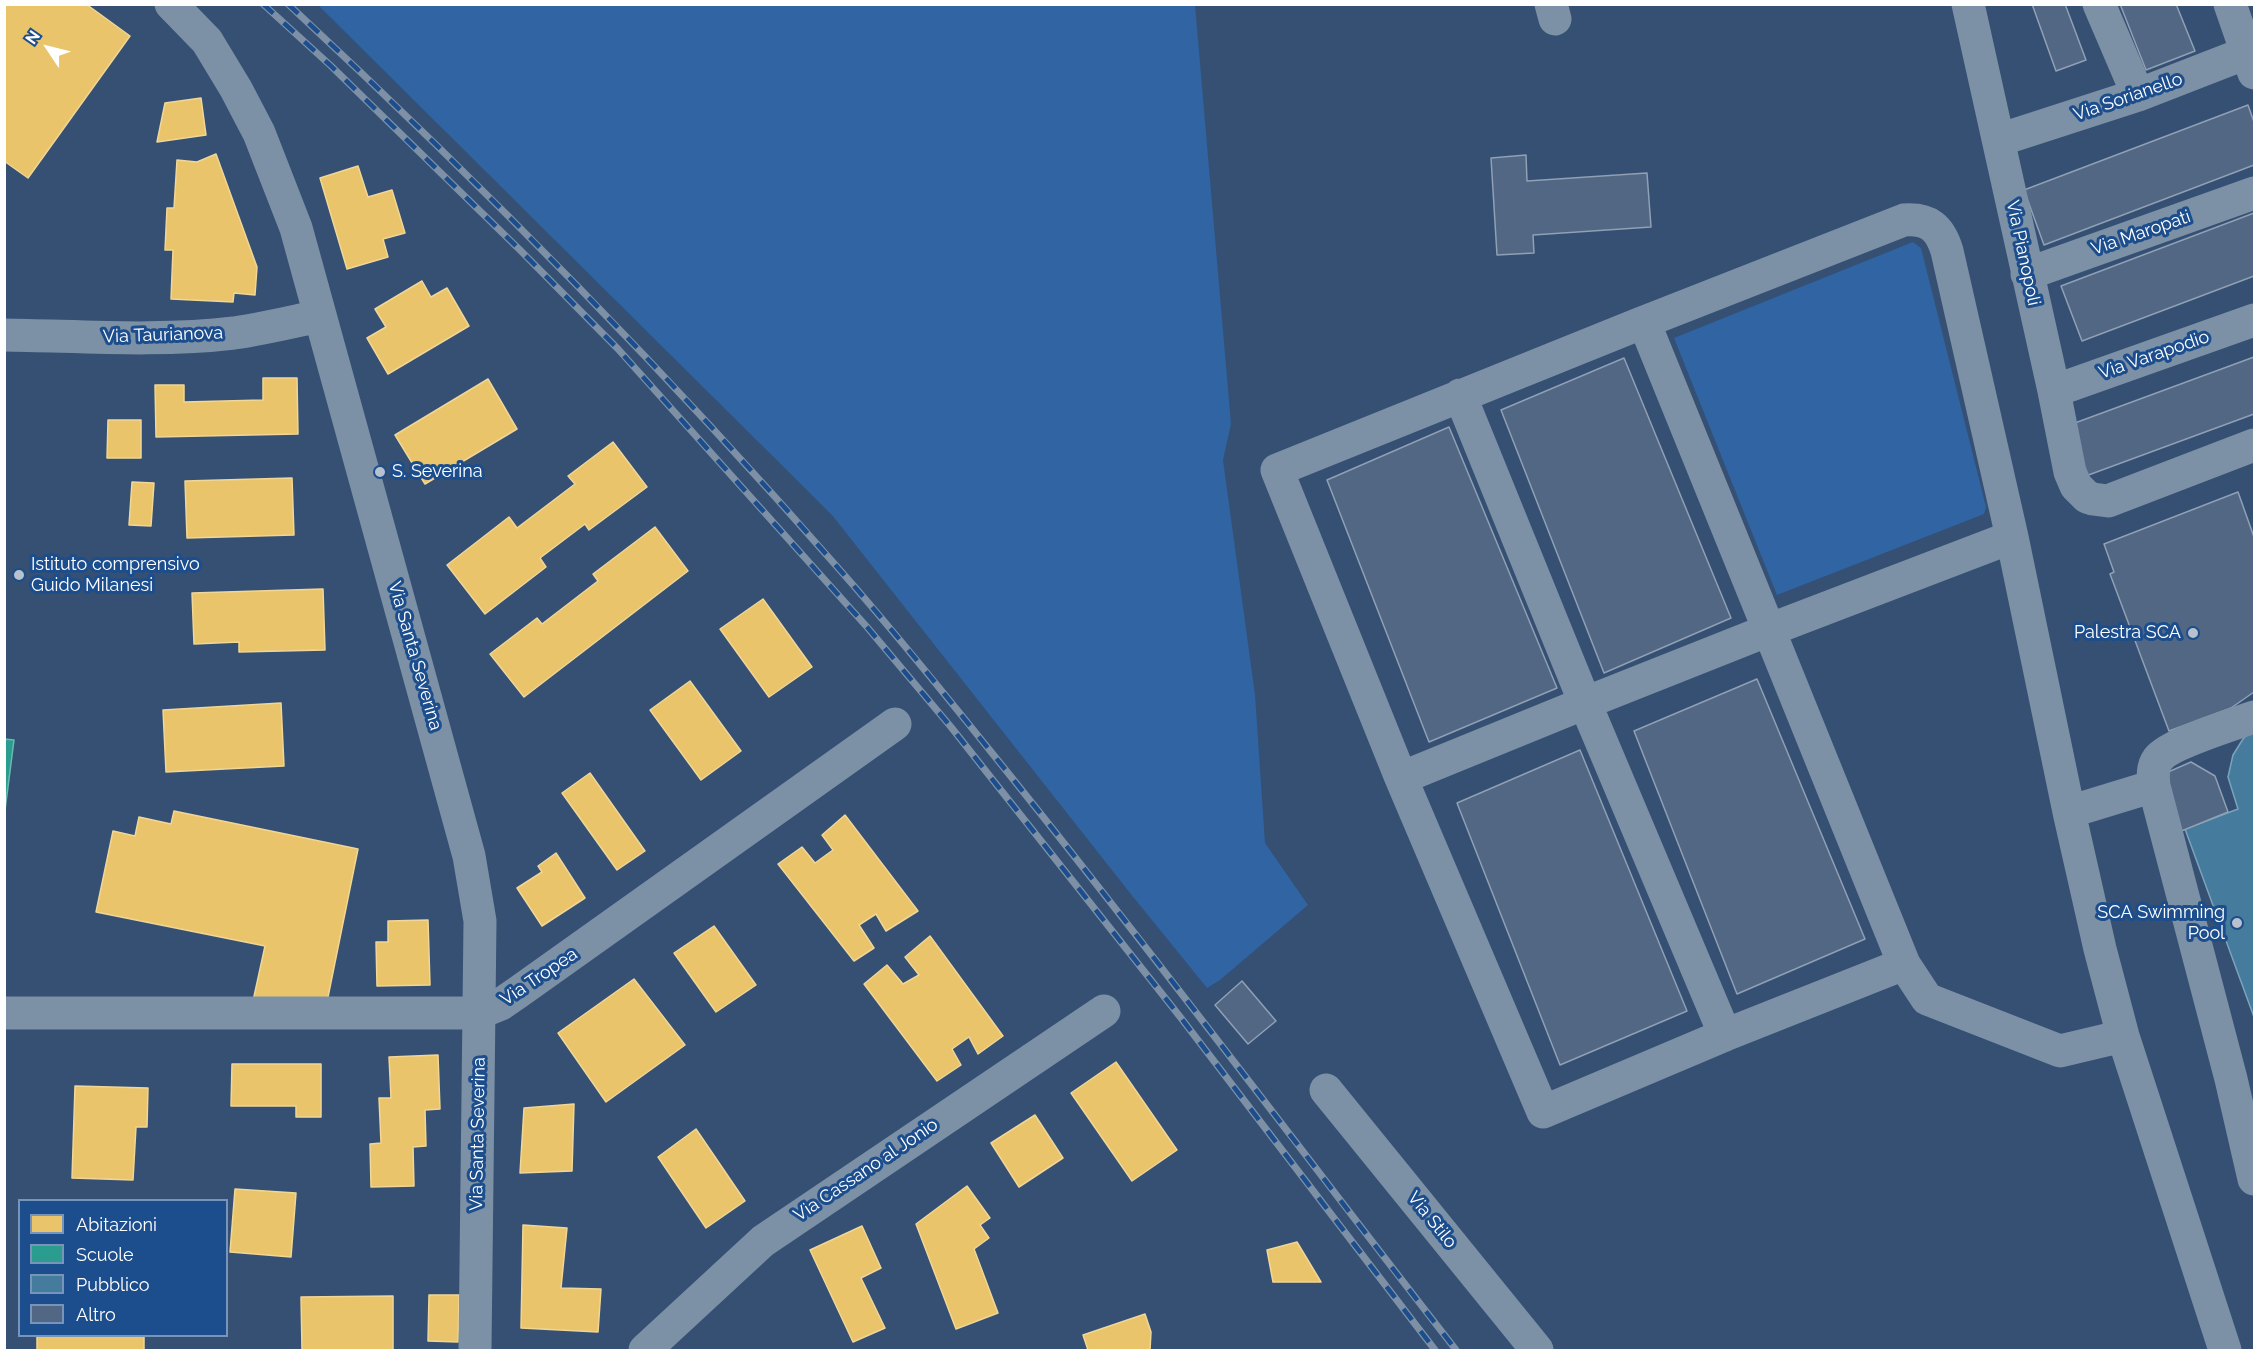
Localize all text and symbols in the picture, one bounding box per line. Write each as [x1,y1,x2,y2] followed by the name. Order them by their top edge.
[18,18,78,78] north arrow
[22,27,44,48] text: N
[2071,68,2185,126] street label: Via Sorianello
[2001,198,2045,308] street label: Via Pianopoli
[2089,206,2193,260] street label: Via Maropati
[103,322,223,348] street label: Via Taurianova
[2096,326,2212,384] street label: Via Varapodio
[392,461,483,483] place label: S. Severina
[373,465,387,479] marker: S. Severina
[31,554,200,596] place label: Istituto comprensivo Guido Milanesi
[12,568,26,582] marker: Istituto comprensivo Guido Milanesi
[383,579,447,733] street label: Via Santa Severina
[2074,622,2181,644] place label: Palestra SCA
[2186,626,2200,640] marker: Palestra SCA
[2097,902,2225,944] place label: SCA Swimming Pool
[2230,916,2244,930] marker: SCA Swimming Pool
[496,943,582,1011] street label: Via Tropea
[466,1057,490,1211] street label: Via Santa Severina
[790,1114,942,1226] street label: Via Cassano al Jonio
[1403,1187,1461,1253] street label: Via Stilo
[18,1199,228,1337] legend
[76,1214,157,1235] text: Abitazioni
[76,1244,134,1265] text: Scuole
[76,1274,149,1295] text: Pubblico
[76,1304,116,1325] text: Altro

